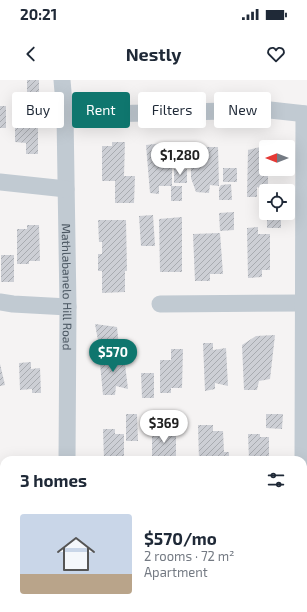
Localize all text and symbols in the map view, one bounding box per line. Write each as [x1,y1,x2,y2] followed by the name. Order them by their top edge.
[20,5,57,23] text: 20:21
[20,43,42,65] icon: back
[126,43,181,65] text: Nestly
[265,43,287,65] icon: heart
[12,92,64,128] chip: Buy
[72,92,130,128] chip: Rent
[138,92,206,128] chip: Filters
[214,92,271,128] chip: New
[259,140,295,176] north arrow
[259,140,295,220] map controls
[147,142,213,176] pin: $1,280
[160,147,200,163] text: $1,280
[259,184,295,220] button: locate
[60,223,75,350] street label: Mathlabanelo Hill Road
[89,339,137,373] pin: $570
[98,344,128,360] text: $570
[140,410,188,444] pin: $369
[149,415,179,431] text: $369
[265,469,287,491] icon: filters
[20,470,87,490] text: 3 homes
[144,528,217,548] text: $570/mo
[52,530,100,578] icon: home
[144,548,235,564] text: 2 rooms · 72 m²
[144,564,208,580] text: Apartment

